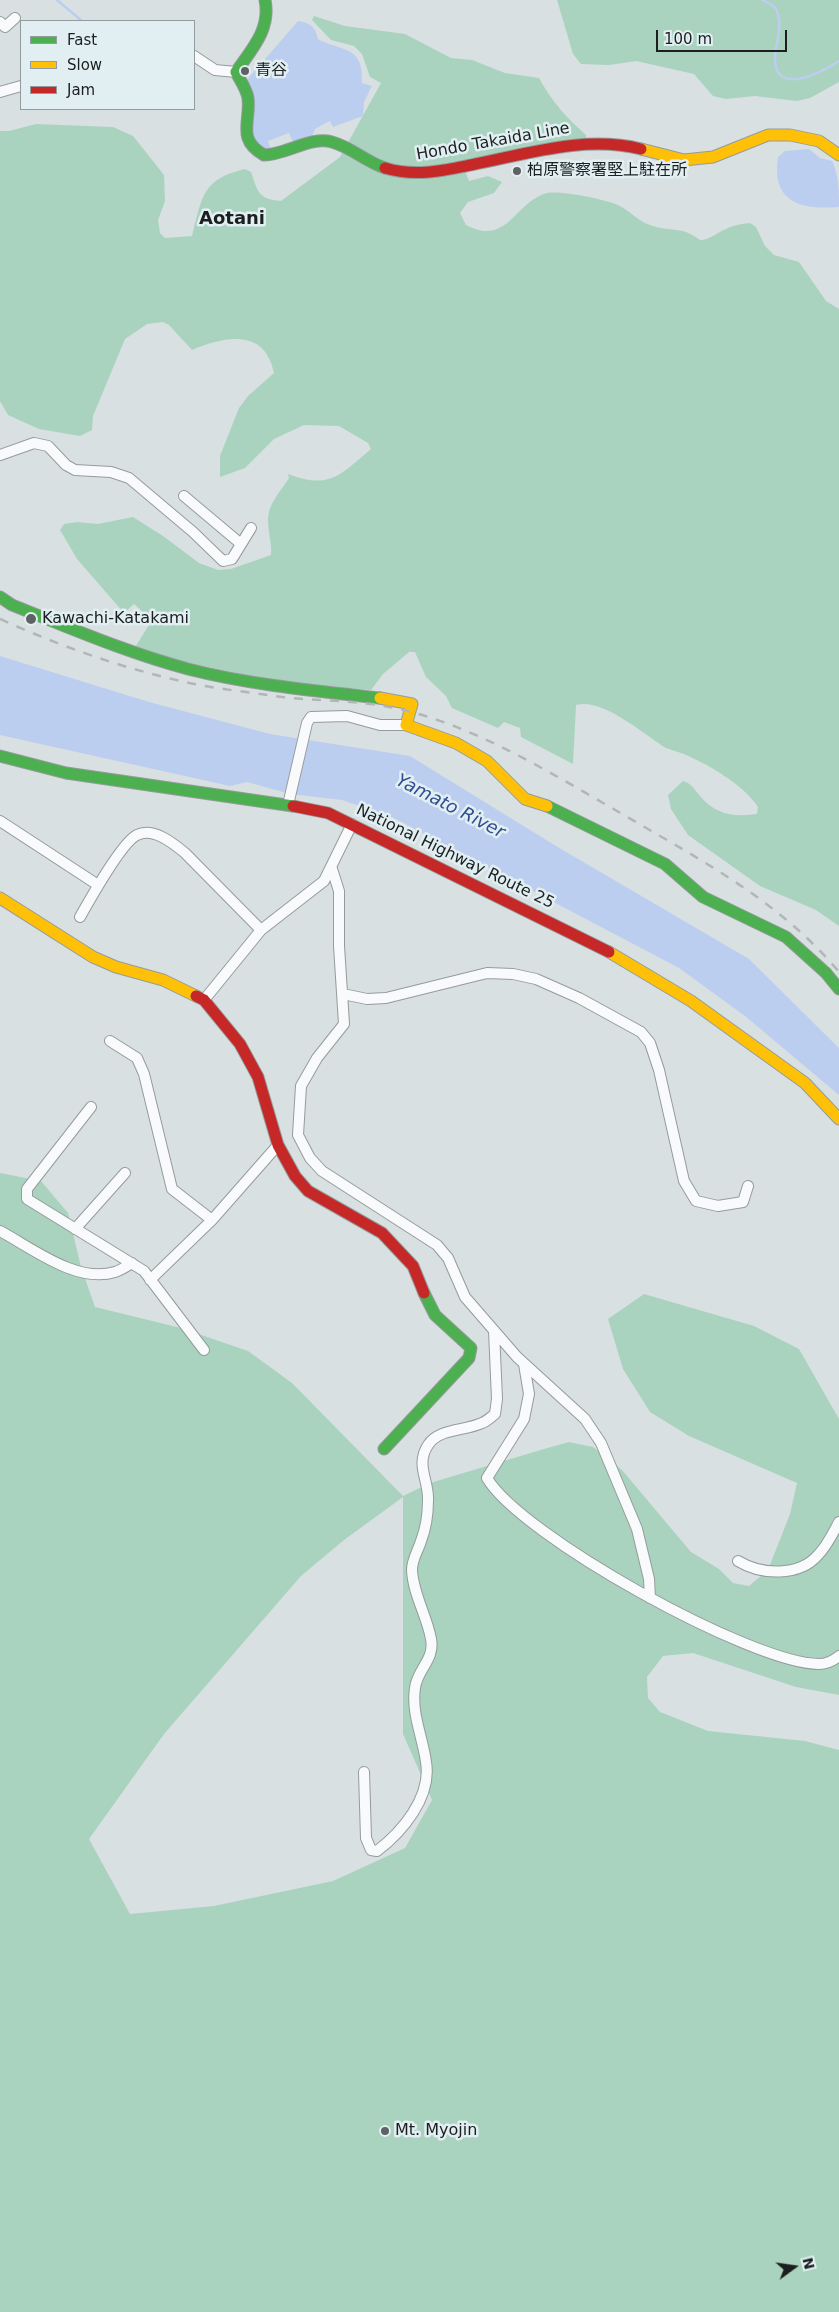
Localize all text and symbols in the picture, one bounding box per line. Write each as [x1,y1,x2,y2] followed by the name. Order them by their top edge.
[20,20,195,110] legend
[659,20,790,52] scale bar
[664,30,712,48] text: 100 m
[67,31,97,49] text: Fast
[67,56,102,74] text: Slow
[255,61,287,81] place label: 青谷
[239,65,251,77] marker: 青谷
[67,81,95,99] text: Jam
[415,119,571,165] street label: Hondo Takaida Line
[527,161,687,181] place label: 柏原警察署堅上駐在所
[511,165,523,177] marker: 柏原警察署堅上駐在所
[199,208,265,230] district label: Aotani
[42,609,189,629] place label: Kawachi-Katakami
[24,612,38,626] marker: Kawachi-Katakami
[392,770,508,844] water label: Yamato River
[353,801,557,913] street label: National Highway Route 25
[395,2121,477,2141] place label: Mt. Myojin
[379,2125,391,2137] marker: Mt. Myojin
[769,2242,819,2292] north arrow
[799,2256,818,2271] text: N

